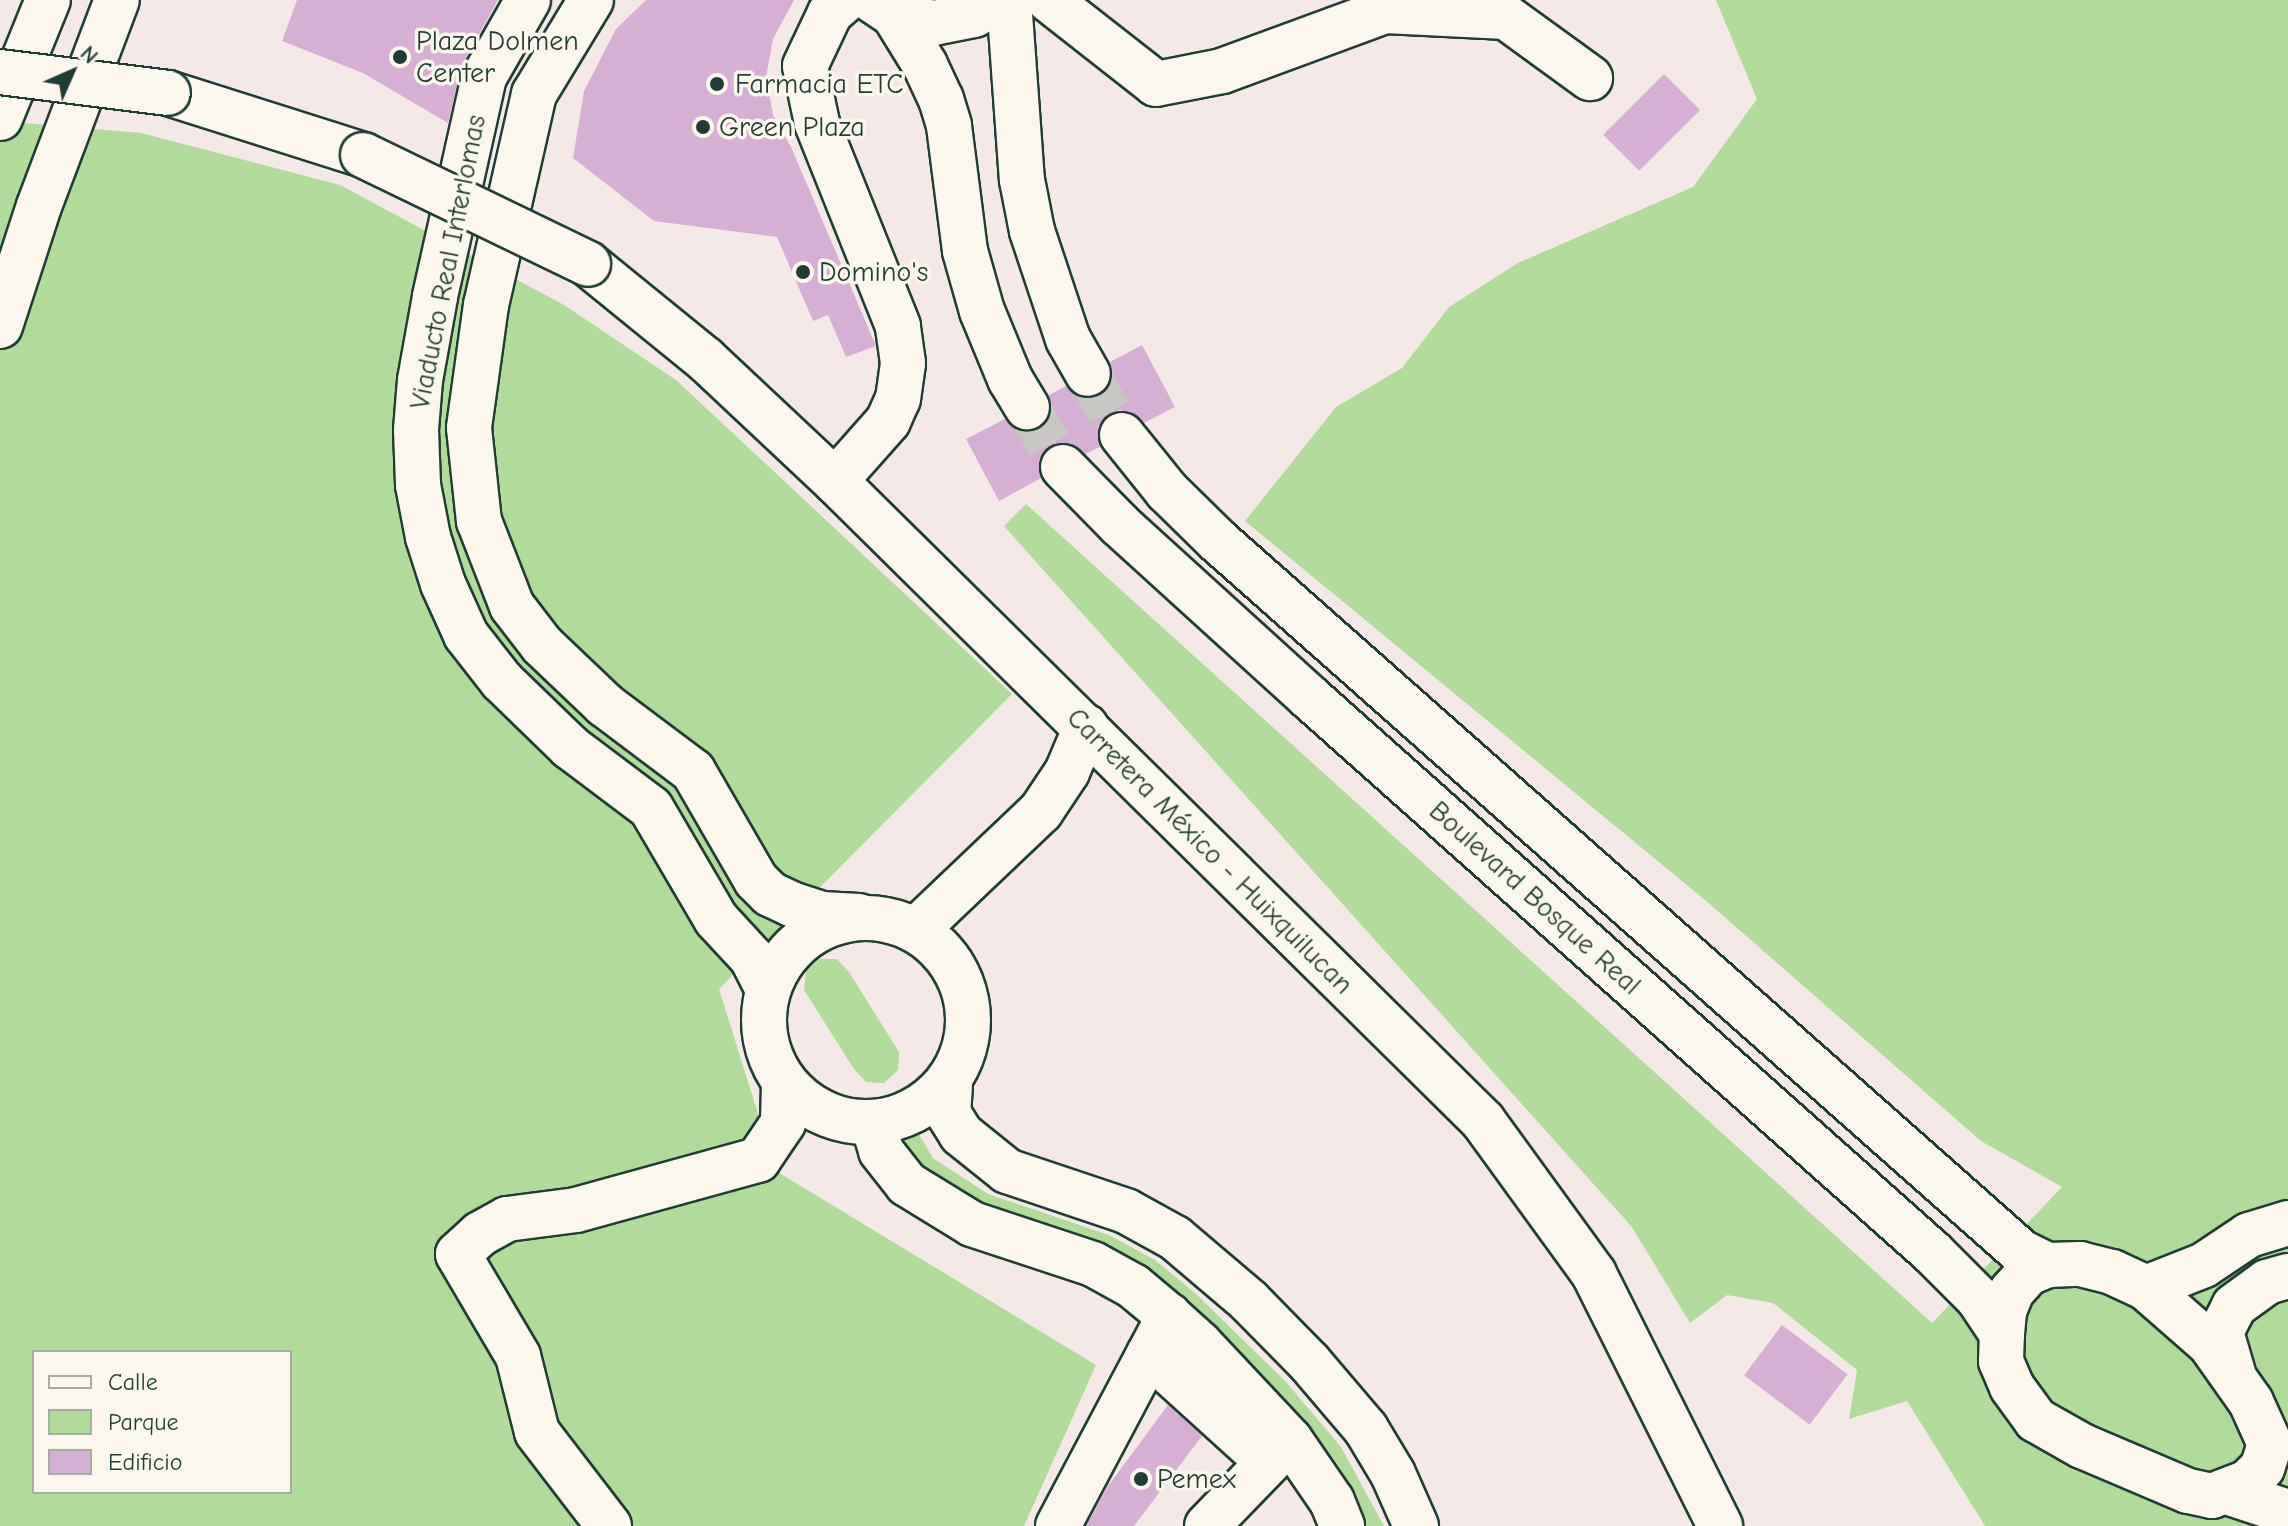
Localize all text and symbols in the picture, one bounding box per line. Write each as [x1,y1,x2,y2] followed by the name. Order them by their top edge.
[416,24,579,90] place label: Plaza Dolmen Center
[32,32,112,112] north arrow
[75,41,103,69] text: N
[391,48,409,66] marker: Plaza Dolmen Center
[735,67,904,101] place label: Farmacia ETC
[706,73,728,95] marker: Farmacia ETC
[719,110,865,144] place label: Green Plaza
[403,112,493,412] street label: Viaducto Real Interlomas
[694,118,712,136] marker: Green Plaza
[819,255,928,289] place label: Domino's
[794,263,812,281] marker: Domino's
[1060,701,1360,1001] street label: Carretera México - Huixquilucan
[1422,794,1648,1002] street label: Boulevard Bosque Real
[32,1350,292,1494] legend
[108,1368,158,1396] text: Calle
[108,1408,179,1436] text: Parque
[108,1448,183,1476] text: Edificio
[1157,1462,1236,1496] place label: Pemex
[1132,1470,1150,1488] marker: Pemex

